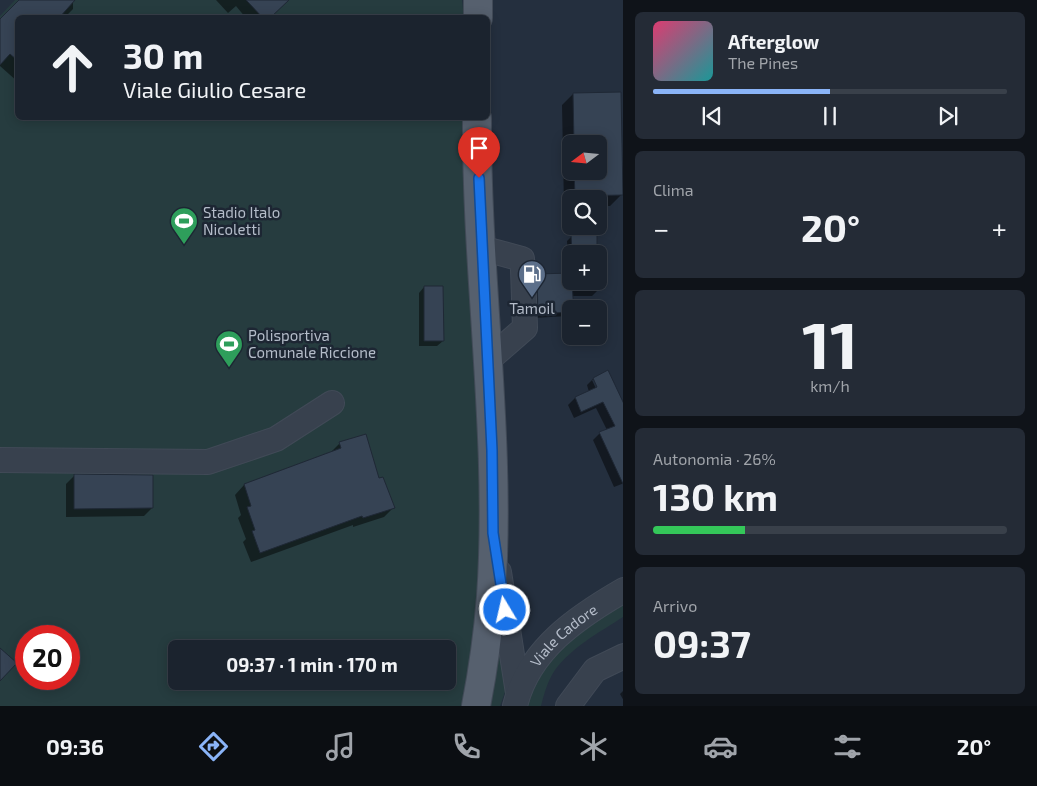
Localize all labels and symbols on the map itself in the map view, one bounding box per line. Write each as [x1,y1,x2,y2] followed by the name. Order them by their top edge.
[458,127,500,178] pin
[562,135,608,180] north arrow
[203,203,280,238] place label: Stadio Italo Nicoletti
[169,206,199,245] sports icon: Stadio Italo Nicoletti
[517,259,547,298] fuel station icon: Tamoil
[509,299,555,317] place label: Tamoil
[248,326,376,361] place label: Polisportiva Comunale Riccione
[214,329,244,368] sports icon: Polisportiva Comunale Riccione
[478,583,530,635] position arrow
[526,600,600,670] street label: Viale Cadore
[15,625,80,690] speed limit sign: 20

